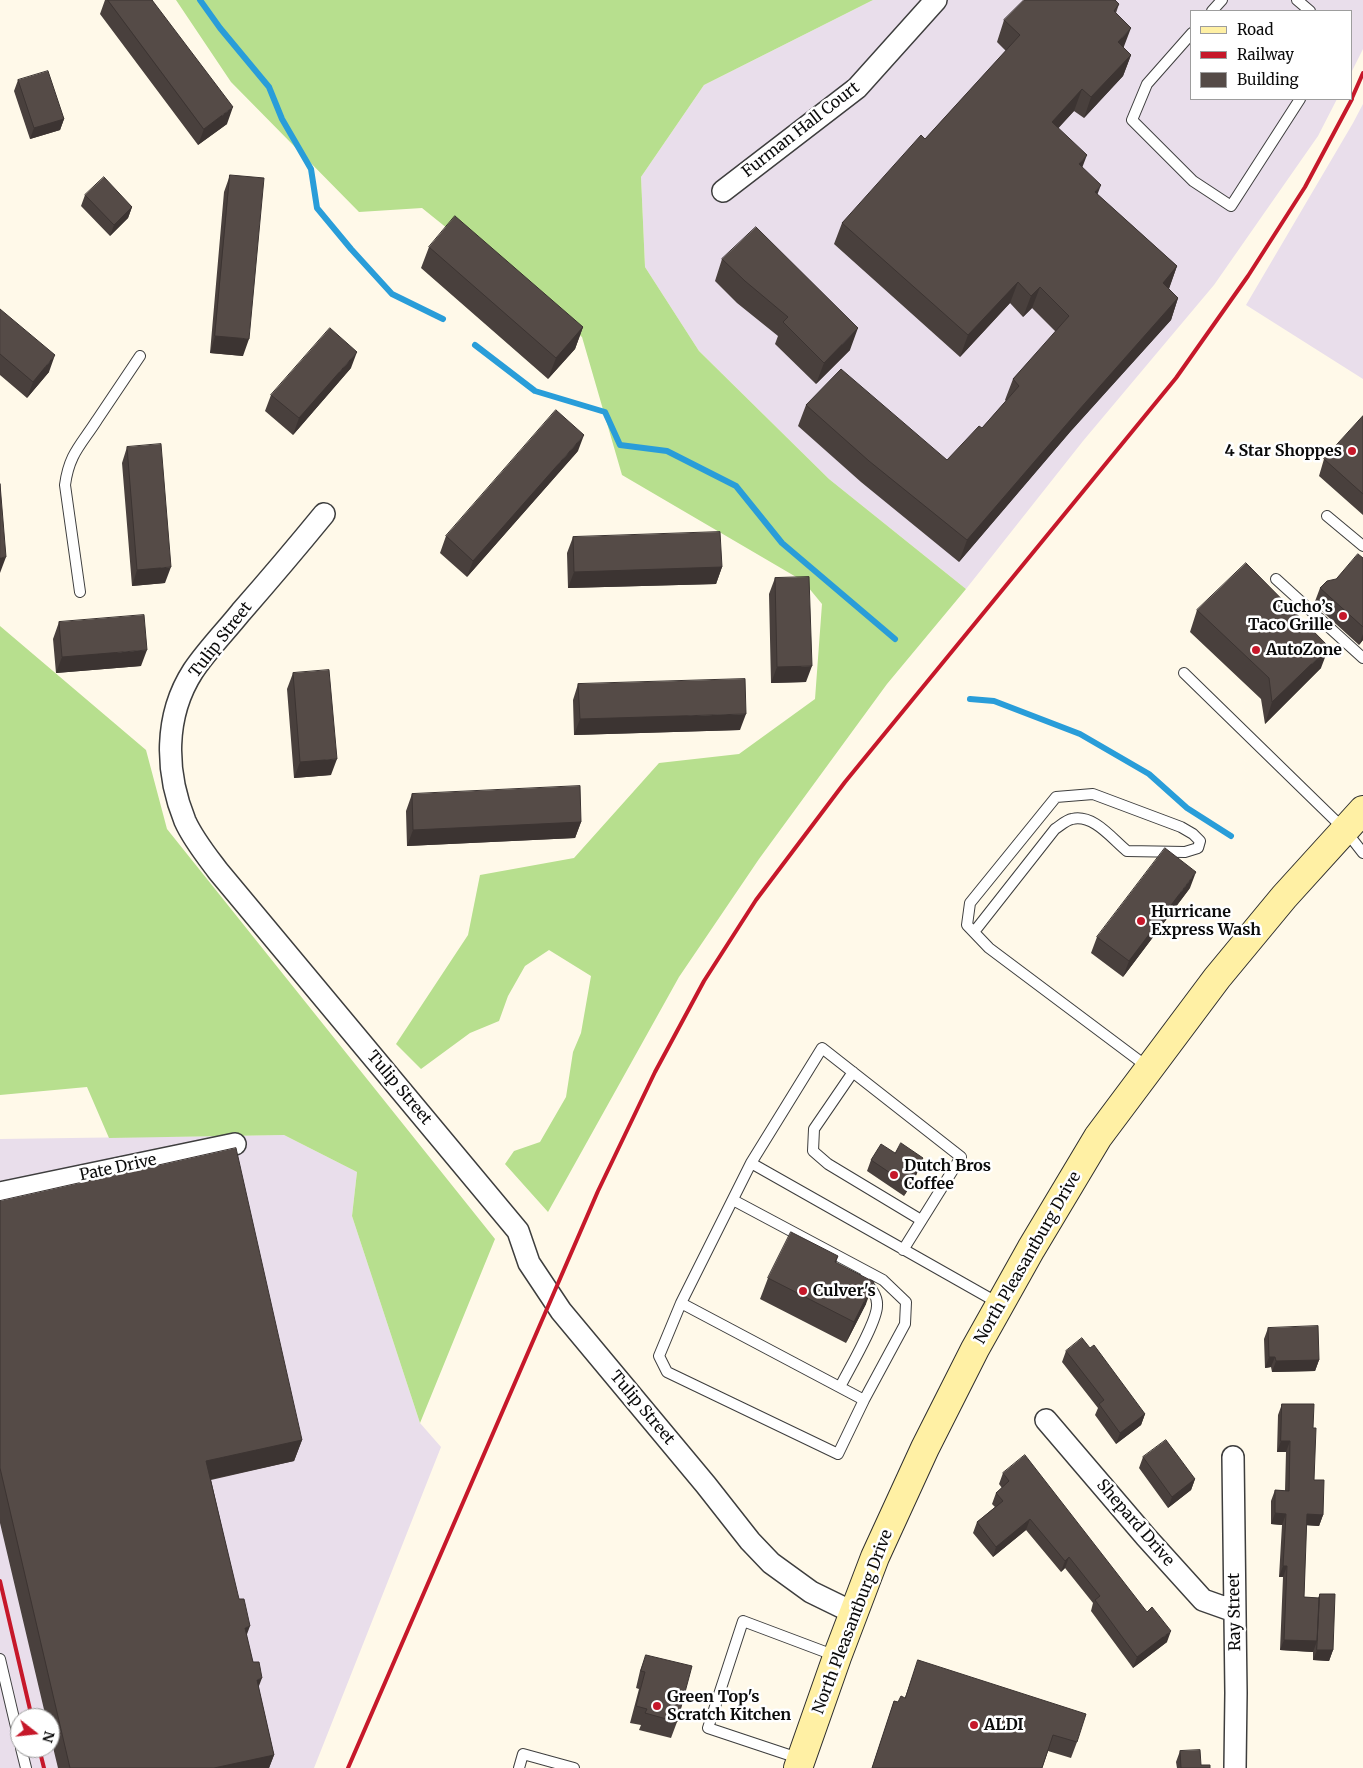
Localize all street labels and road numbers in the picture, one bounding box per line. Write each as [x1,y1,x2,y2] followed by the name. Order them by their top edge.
[739,78,863,182] street label: Furman Hall Court
[186,598,256,682] street label: Tulip Street
[363,1047,435,1129] street label: Tulip Street
[78,1150,158,1186] street label: Pate Drive
[971,1168,1085,1348] street label: North Pleasantburg Drive
[606,1367,678,1449] street label: Tulip Street
[1092,1476,1178,1570] street label: Shepard Drive
[809,1527,897,1717] street label: North Pleasantburg Drive
[1225,1573,1245,1651] street label: Ray Street

